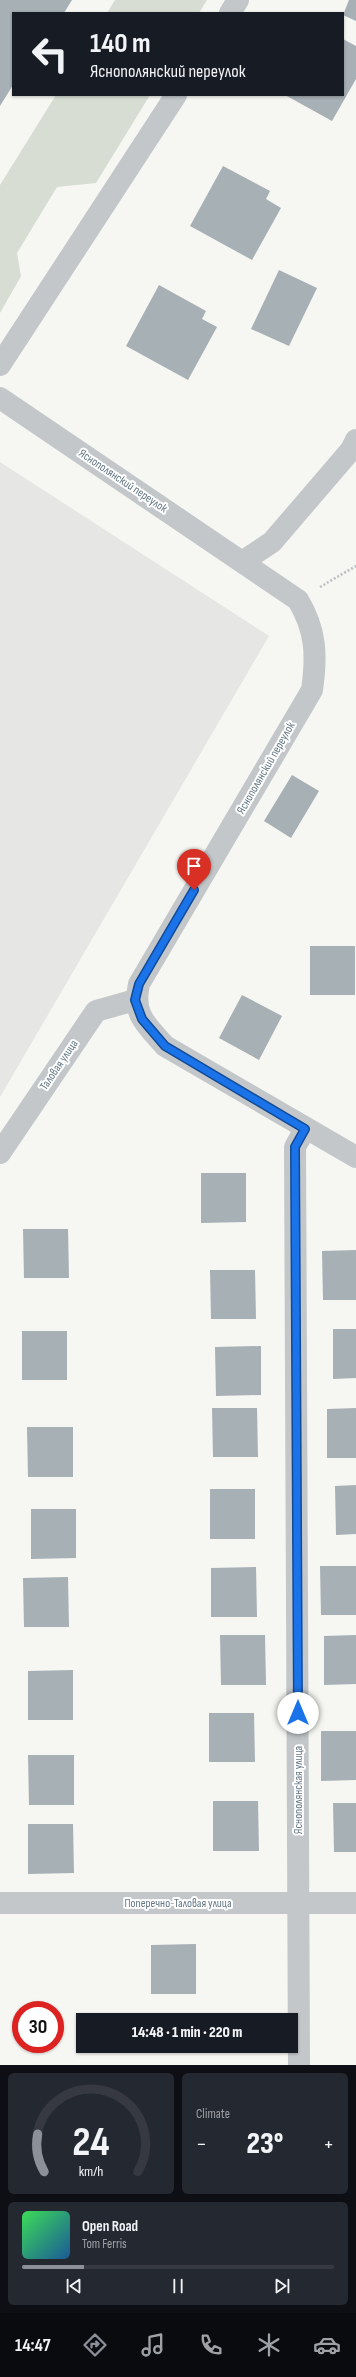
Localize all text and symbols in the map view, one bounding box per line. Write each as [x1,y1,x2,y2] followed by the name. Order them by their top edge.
[90,27,151,60] text: 140 m
[24,28,76,80] icon: left
[90,61,245,82] text: Яснополянский переулок
[76,446,171,516] street label: Яснополянский переулок
[234,719,299,817] street label: Яснополянский переулок
[177,849,211,890] pin
[183,855,205,877] icon: arrive
[37,1037,82,1093] street label: Таловая улица
[277,1692,319,1734] position arrow
[291,1746,306,1834] street label: Яснополянская улица
[124,1896,232,1911] street label: Поперечно-Таловая улица
[12,2001,64,2053] speed limit sign: 30
[132,2023,242,2042] text: 14:48 · 1 min · 220 m
[196,2106,230,2122] text: Climate
[72,2117,110,2166] text: 24
[247,2126,283,2162] text: 23°
[196,2131,207,2158] text: −
[323,2131,334,2158] text: +
[79,2162,103,2179] text: km/h
[82,2217,138,2236] text: Open Road
[82,2236,127,2252] text: Tom Ferris
[63,2275,85,2297] icon: previous
[167,2275,189,2297] icon: pause
[271,2275,293,2297] icon: next
[81,2331,109,2359] icon: directions
[139,2331,167,2359] icon: music
[197,2331,225,2359] icon: phone
[255,2331,283,2359] icon: climate
[313,2331,341,2359] icon: car
[15,2335,51,2356] text: 14:47

